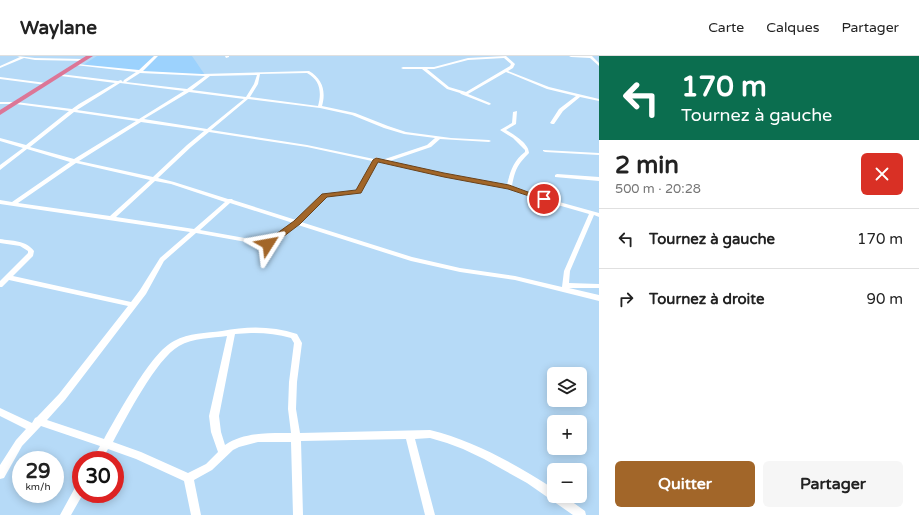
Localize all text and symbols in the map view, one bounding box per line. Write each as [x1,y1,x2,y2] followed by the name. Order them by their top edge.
[20,17,97,39] text: Waylane
[708,19,744,36] text: Carte
[766,19,819,36] text: Calques
[841,19,899,36] text: Partager
[681,70,767,104] text: 170 m
[615,72,667,124] icon: left
[681,104,832,126] text: Tournez à gauche
[615,151,679,180] text: 2 min
[861,153,903,195] button: close
[615,181,701,197] text: 500 m · 20:28
[527,182,561,216] pin
[533,188,555,210] icon: arrive
[247,223,289,265] position arrow
[615,228,637,250] icon: left
[649,230,775,248] text: Tournez à gauche
[857,230,903,248] text: 170 m
[615,288,637,310] icon: right
[649,290,764,308] text: Tournez à droite
[866,290,903,308] text: 90 m
[547,367,587,503] map controls
[547,367,587,407] button: layers
[547,415,587,455] button: +
[72,451,124,503] speed limit sign: 30
[25,460,51,484] text: 29
[615,461,755,507] button: Quitter
[763,461,903,507] button: Partager
[547,463,587,503] button: −
[25,481,51,493] text: km/h

